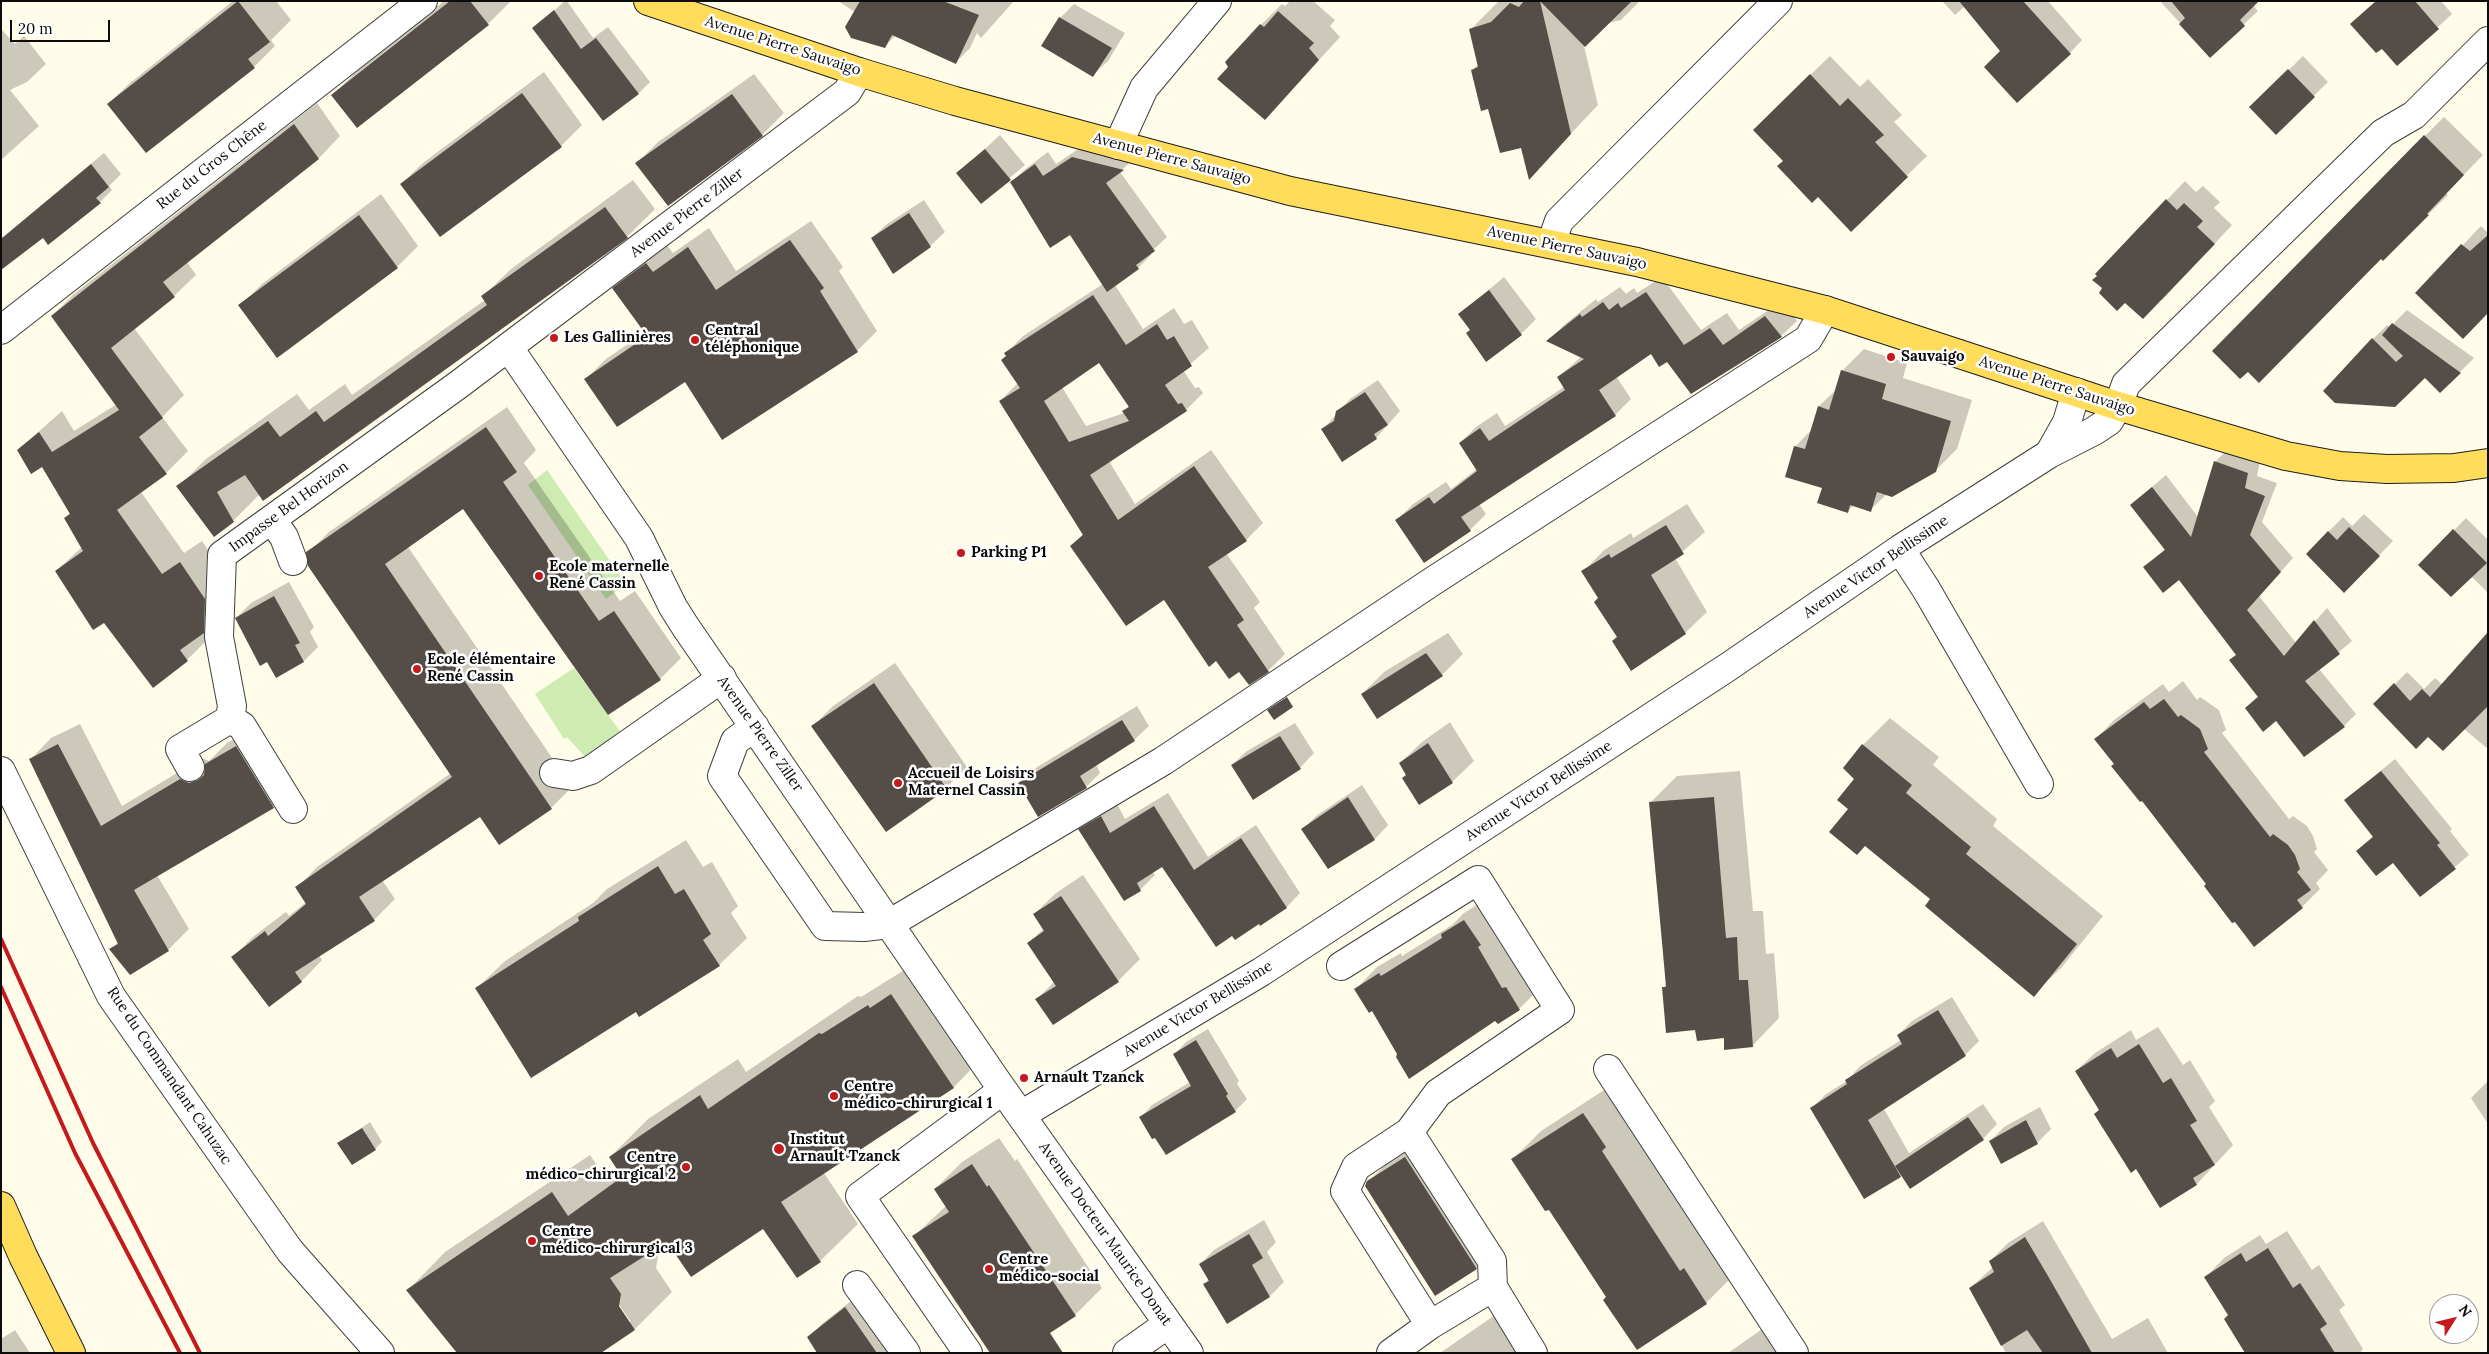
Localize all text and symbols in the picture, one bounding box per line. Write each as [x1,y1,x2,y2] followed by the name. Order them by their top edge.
[12,10,112,42] scale bar
[703,12,863,80] street label: Avenue Pierre Sauvaigo
[18,19,53,38] text: 20 m
[153,116,271,214] street label: Rue du Gros Chêne
[1091,129,1253,189] street label: Avenue Pierre Sauvaigo
[627,164,747,262] street label: Avenue Pierre Ziller
[1486,222,1648,274] street label: Avenue Pierre Sauvaigo
[705,322,799,357] place label: Central téléphonique
[564,329,671,347] place label: Les Gallinières
[548,332,560,344] marker: Les Gallinières
[689,334,701,346] marker: Central téléphonique
[1901,348,1965,366] place label: Sauvaigo
[1885,351,1897,363] marker: Sauvaigo
[1977,352,2137,420] street label: Avenue Pierre Sauvaigo
[226,458,352,556] street label: Impasse Bel Horizon
[1800,512,1952,622] street label: Avenue Victor Bellissime
[971,544,1047,562] place label: Parking P1
[955,547,967,559] marker: Parking P1
[549,558,669,593] place label: Ecole maternelle René Cassin
[533,570,545,582] marker: Ecole maternelle René Cassin
[427,651,555,686] place label: Ecole élémentaire René Cassin
[411,663,423,675] marker: Ecole élémentaire René Cassin
[713,673,807,795] street label: Avenue Pierre Ziller
[1462,737,1616,845] street label: Avenue Victor Bellissime
[908,765,1034,800] place label: Accueil de Loisirs Maternel Cassin
[892,777,904,789] marker: Accueil de Loisirs Maternel Cassin
[1120,957,1276,1061] street label: Avenue Victor Bellissime
[103,984,235,1168] street label: Rue du Commandant Cahuzac
[1034,1069,1144,1087] place label: Arnault Tzanck
[1018,1072,1030,1084] marker: Arnault Tzanck
[844,1078,992,1113] place label: Centre médico-chirurgical 1
[828,1090,840,1102] marker: Centre médico-chirurgical 1
[790,1131,900,1166] place label: Institut Arnault Tzanck
[1035,1139,1175,1329] street label: Avenue Docteur Maurice Donat
[772,1142,786,1156] marker: Institut Arnault Tzanck
[526,1149,676,1184] place label: Centre médico-chirurgical 2
[680,1161,692,1173] marker: Centre médico-chirurgical 2
[542,1223,693,1258] place label: Centre médico-chirurgical 3
[526,1235,538,1247] marker: Centre médico-chirurgical 3
[999,1251,1099,1286] place label: Centre médico-social
[983,1263,995,1275] marker: Centre médico-social
[2429,1294,2479,1344] north arrow
[2455,1301,2476,1320] text: N

